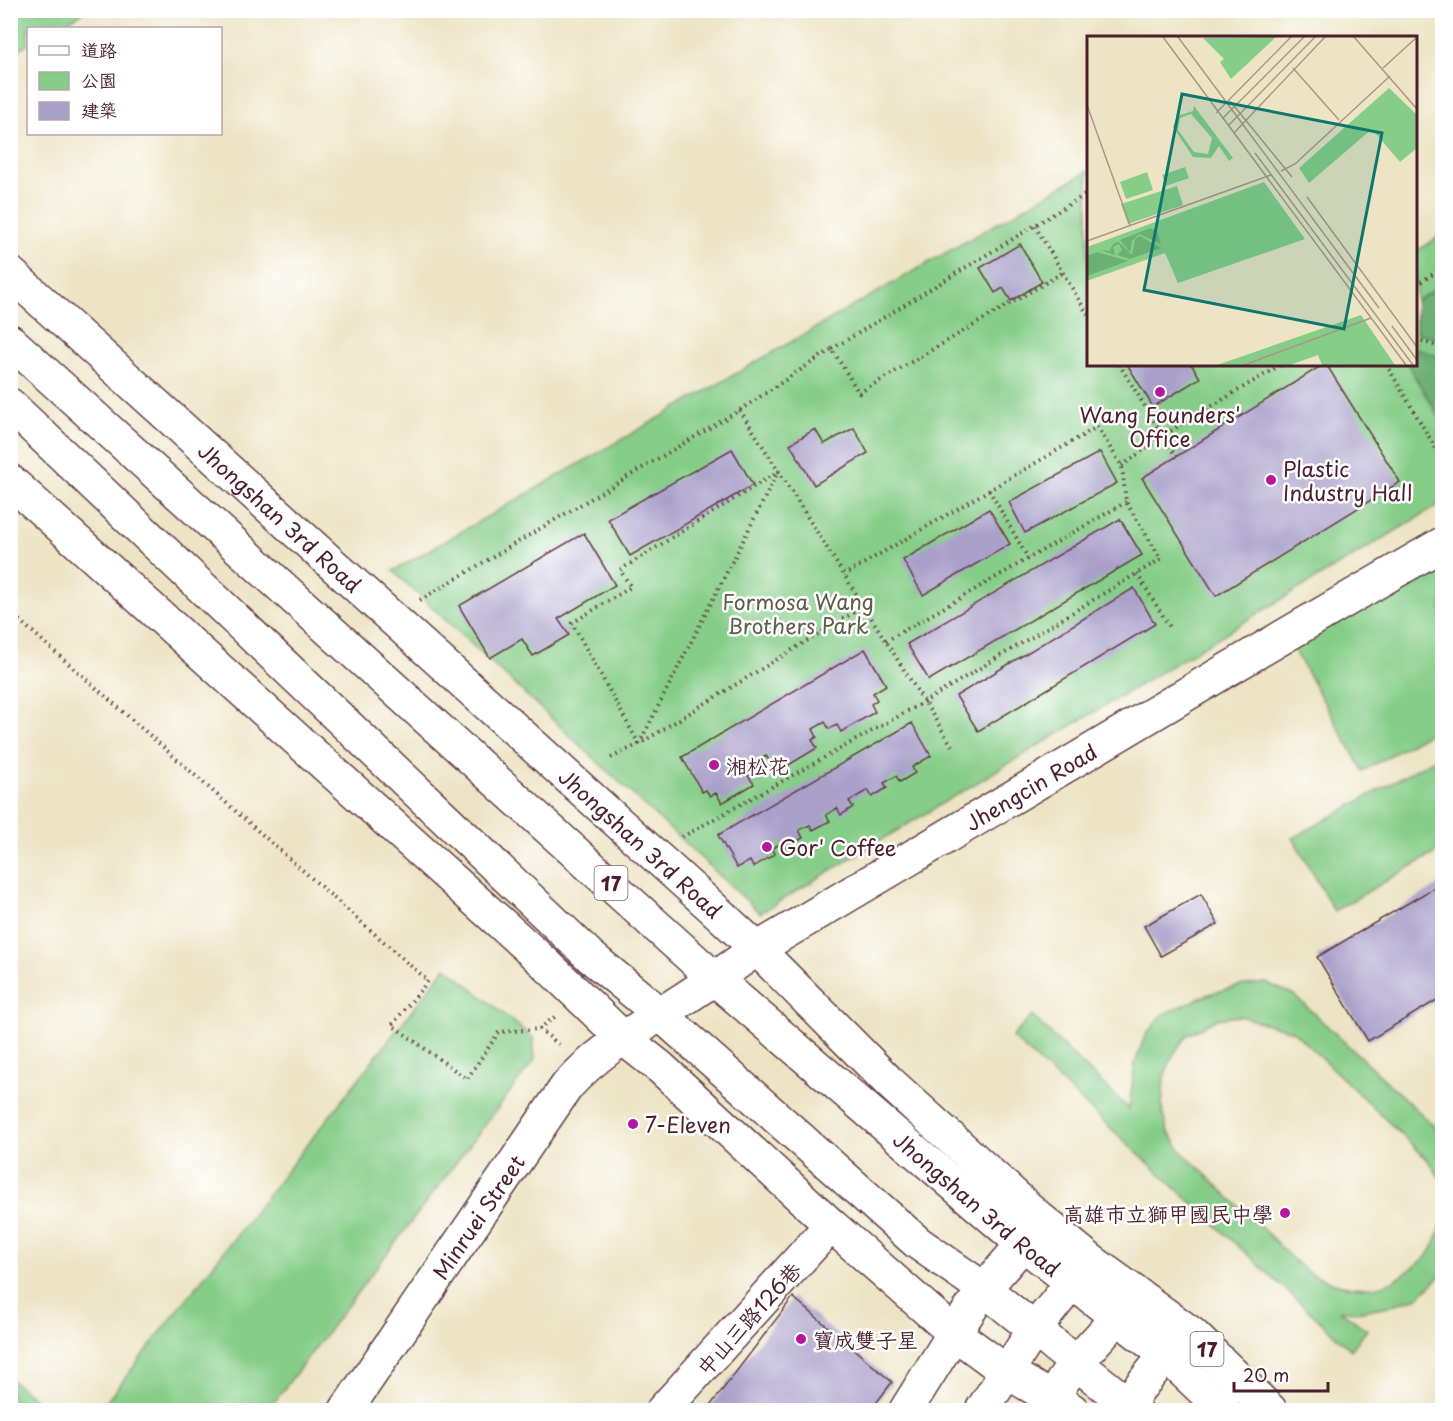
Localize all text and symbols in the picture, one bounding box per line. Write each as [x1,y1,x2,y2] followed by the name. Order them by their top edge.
[27,27,222,135] legend
[81,36,117,63] text: 道路
[1087,36,1417,366] inset map
[81,66,117,93] text: 公園
[81,96,117,123] text: 建築
[1153,385,1167,399] marker: Wang Founders' Office
[1080,398,1240,454] place label: Wang Founders' Office
[191,435,369,599] street label: Jhongshan 3rd Road
[1283,452,1412,508] place label: Plastic Industry Hall
[1264,473,1278,487] marker: Plastic Industry Hall
[722,585,874,641] park label: Formosa Wang Brothers Park
[958,735,1103,838] street label: Jhengcin Road
[726,749,789,781] place label: 湘松花
[707,758,721,772] marker: 湘松花
[552,760,730,925] street label: Jhongshan 3rd Road
[779,831,897,863] place label: Gor' Coffee
[760,840,774,854] marker: Gor' Coffee
[594,866,628,900] road number: 17
[645,1108,731,1140] place label: 7-Eleven
[626,1117,640,1131] marker: 7-Eleven
[886,1123,1068,1284] street label: Jhongshan 3rd Road
[424,1148,532,1285] street label: Minruei Street
[1063,1197,1273,1229] place label: 高雄市立獅甲國民中學
[1278,1206,1292,1220] marker: 高雄市立獅甲國民中學
[688,1254,808,1382] street label: 中山三路126巷
[813,1323,918,1355] place label: 寶成雙子星
[794,1332,808,1346] marker: 寶成雙子星
[1190,1332,1224,1366] road number: 17
[1234,1355,1328,1393] scale bar
[1243,1361,1289,1388] text: 20 m

